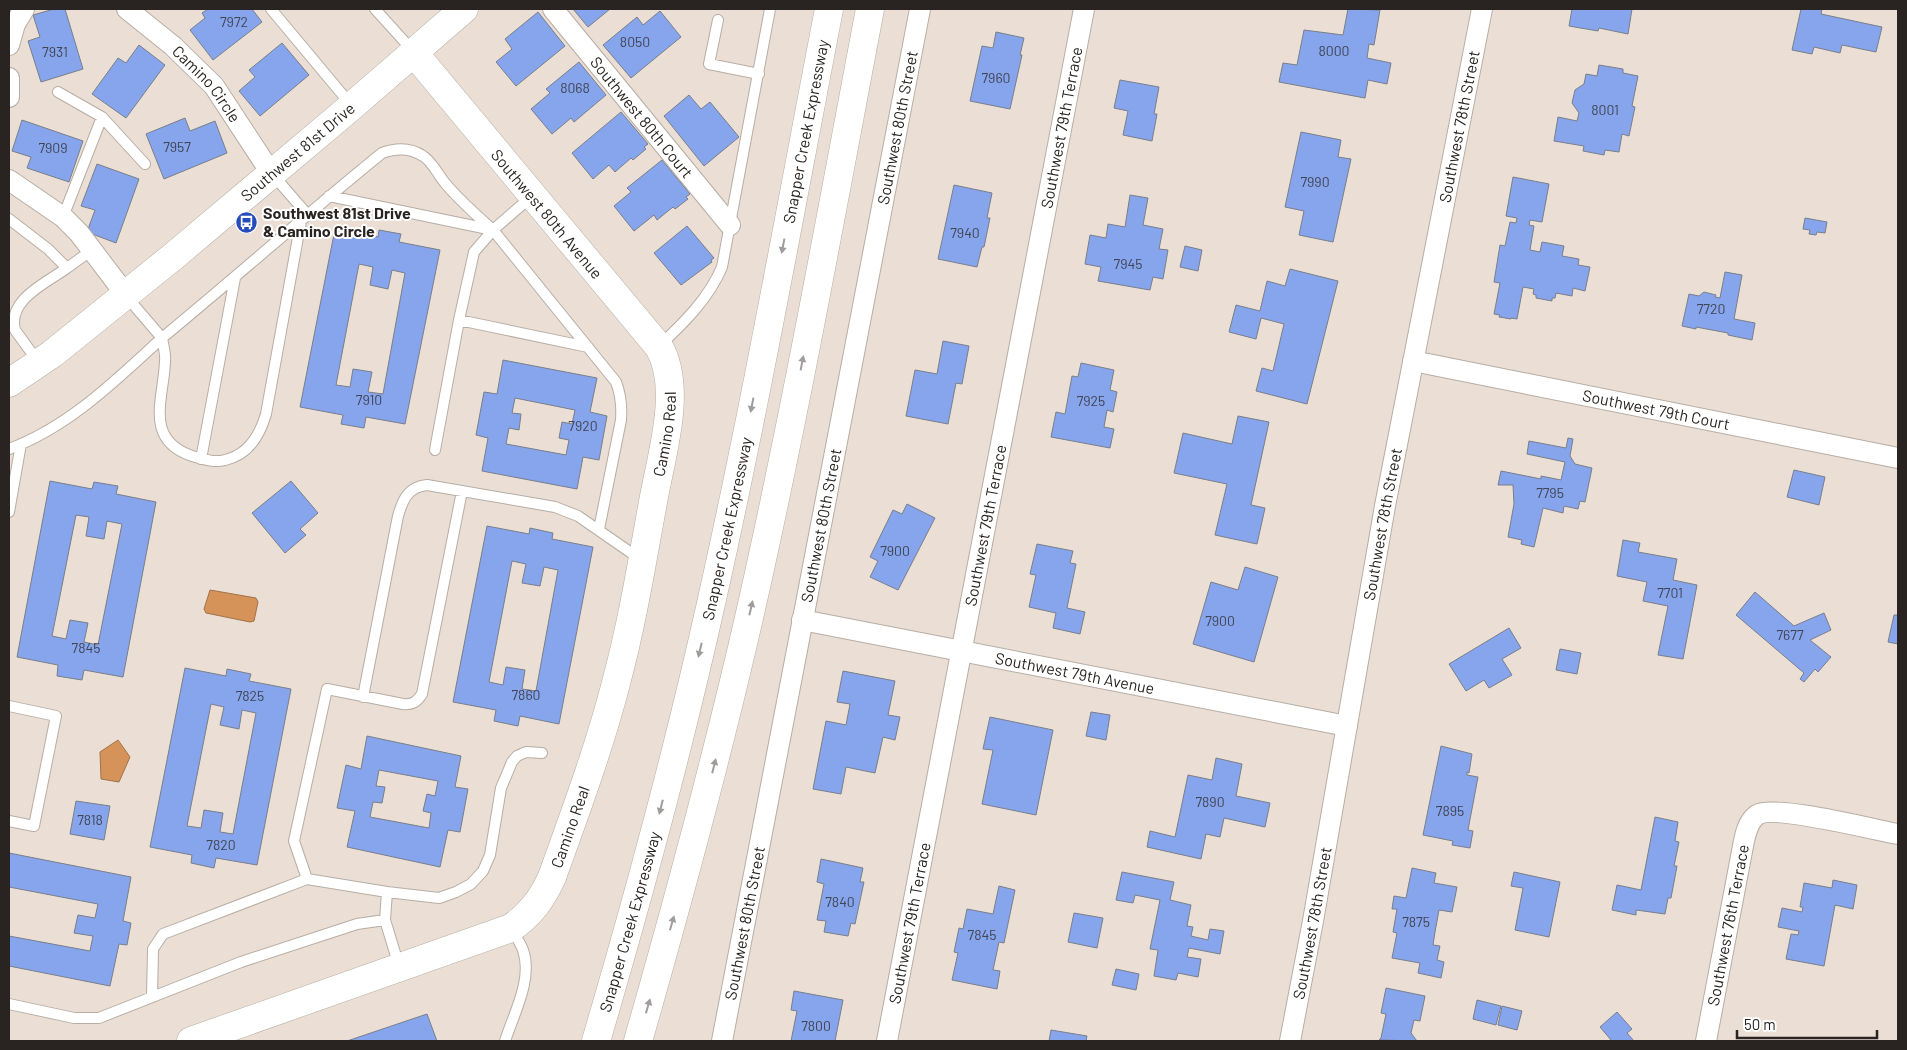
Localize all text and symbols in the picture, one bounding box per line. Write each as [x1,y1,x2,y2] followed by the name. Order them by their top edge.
[220,13,248,30] house number: 7972
[620,33,650,50] house number: 8050
[778,37,832,225] street label: Snapper Creek Expressway
[169,41,245,126] street label: Camino Circle
[1318,42,1350,59] house number: 8000
[42,43,68,60] house number: 7931
[1036,45,1086,210] street label: Southwest 79th Terrace
[873,49,921,206] street label: Southwest 80th Street
[1434,49,1483,204] street label: Southwest 78th Street
[587,52,697,182] street label: Southwest 80th Court
[981,69,1011,86] house number: 7960
[560,79,590,96] house number: 8068
[236,98,358,205] street label: Southwest 81st Drive
[1591,101,1619,118] house number: 8001
[163,138,191,155] house number: 7957
[38,139,68,156] house number: 7909
[488,145,607,282] street label: Southwest 80th Avenue
[1300,173,1330,190] house number: 7990
[263,203,411,240] place label: Southwest 81st Drive & Camino Circle
[235,210,259,234] bus stop icon: Southwest 81st Drive & Camino Circle
[950,224,980,241] house number: 7940
[779,238,787,254] one-way arrow
[1114,255,1142,272] house number: 7945
[1697,300,1725,317] house number: 7720
[799,355,807,371] one-way arrow
[1581,385,1732,433] street label: Southwest 79th Court
[356,391,382,408] house number: 7910
[648,391,679,478] street label: Camino Real
[1077,392,1105,409] house number: 7925
[748,398,756,414] one-way arrow
[568,417,598,434] house number: 7920
[698,435,755,622] street label: Snapper Creek Expressway
[960,443,1010,608] street label: Southwest 79th Terrace
[1359,446,1405,602] street label: Southwest 78th Street
[796,447,844,604] street label: Southwest 80th Street
[1536,484,1564,501] house number: 7795
[880,542,910,559] house number: 7900
[1657,584,1683,601] house number: 7701
[747,600,755,615] one-way arrow
[1205,612,1235,629] house number: 7900
[1776,626,1804,643] house number: 7677
[72,639,100,656] house number: 7845
[696,642,704,657] one-way arrow
[994,648,1156,697] street label: Southwest 79th Avenue
[511,686,541,703] house number: 7860
[236,687,264,704] house number: 7825
[710,758,718,773] one-way arrow
[546,783,593,870] street label: Camino Real
[1195,793,1225,810] house number: 7890
[657,800,665,815] one-way arrow
[1436,802,1464,819] house number: 7895
[77,811,103,828] house number: 7818
[595,829,664,1014] street label: Snapper Creek Expressway
[206,836,236,853] house number: 7820
[884,841,934,1005] street label: Southwest 79th Terrace
[1703,843,1752,1007] street label: Southwest 76th Terrace
[720,845,768,1002] street label: Southwest 80th Street
[1288,845,1335,1001] street label: Southwest 78th Street
[825,893,855,910] house number: 7840
[1402,913,1430,930] house number: 7875
[668,915,676,930] one-way arrow
[968,926,996,943] house number: 7845
[645,998,653,1013] one-way arrow
[1737,1008,1877,1040] scale bar
[1744,1015,1776,1033] text: 50 m
[801,1017,831,1034] house number: 7800

